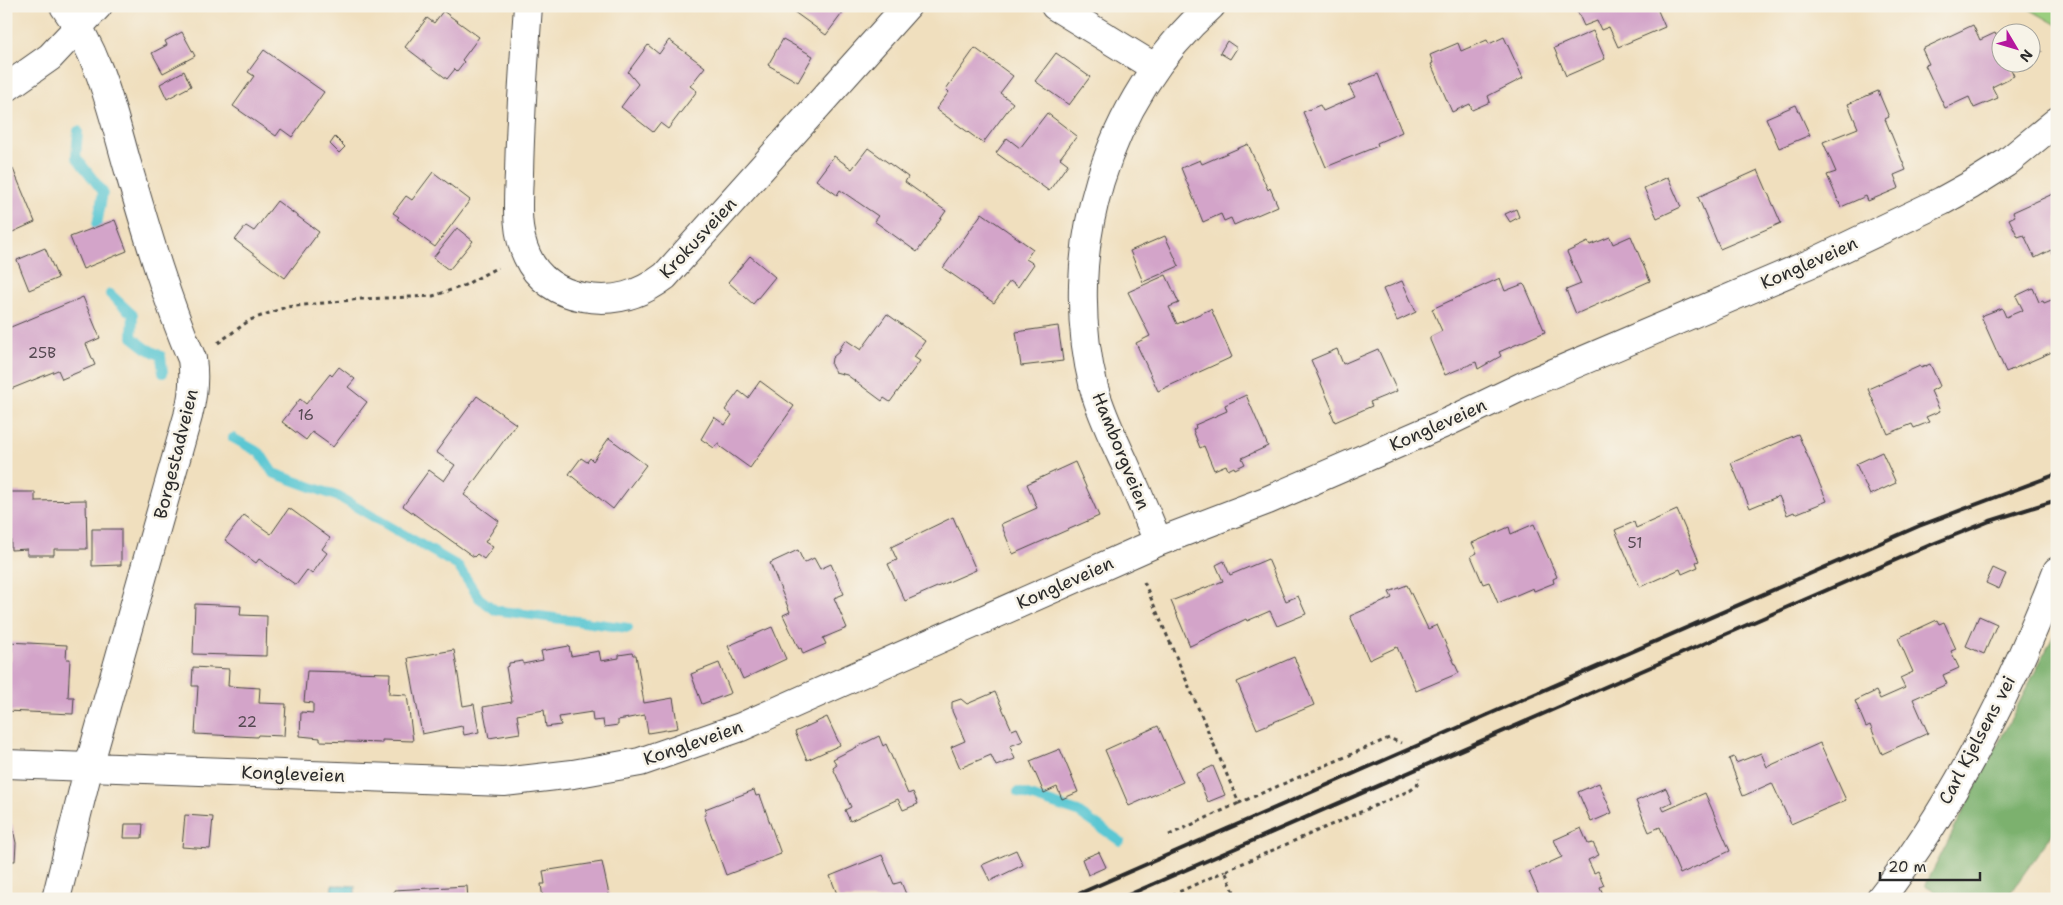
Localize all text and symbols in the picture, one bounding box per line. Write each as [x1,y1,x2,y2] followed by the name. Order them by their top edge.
[1990,22,2040,72] north arrow
[2016,46,2037,66] text: N
[654,192,742,284] street label: Krokusveien
[1757,231,1861,295] street label: Kongleveien
[28,343,56,363] house number: 25B
[148,387,204,521] street label: Borgestadveien
[1087,389,1155,513] street label: Hamborgveien
[1386,393,1490,457] street label: Kongleveien
[298,405,314,425] house number: 16
[1628,533,1642,553] house number: 51
[1013,551,1117,615] street label: Kongleveien
[1933,672,2021,808] street label: Carl Kjelsens vei
[237,712,257,732] house number: 22
[640,715,746,771] street label: Kongleveien
[241,760,345,788] street label: Kongleveien
[1880,850,1980,882] scale bar
[1888,857,1927,877] text: 20 m

